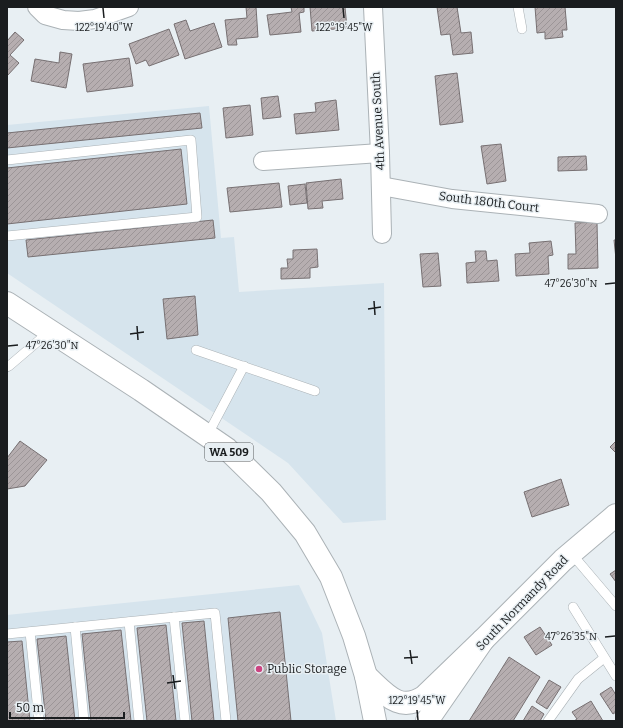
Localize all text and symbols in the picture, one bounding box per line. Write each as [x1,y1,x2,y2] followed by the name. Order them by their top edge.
[75,22,134,34] text: 122°19'40"W
[316,22,373,34] text: 122°19'45"W
[368,71,388,171] street label: 4th Avenue South
[438,189,540,215] street label: South 180th Court
[545,278,598,290] text: 47°26'30"N
[26,340,79,352] text: 47°26'30"N
[205,443,253,461] road number: WA 509
[473,553,571,653] street label: South Normandy Road
[545,631,597,643] text: 47°26'35"N
[267,662,347,676] place label: Public Storage
[254,664,264,674] marker: Public Storage
[10,694,124,720] scale bar
[389,695,446,707] text: 122°19'45"W
[16,701,45,715] text: 50 m

